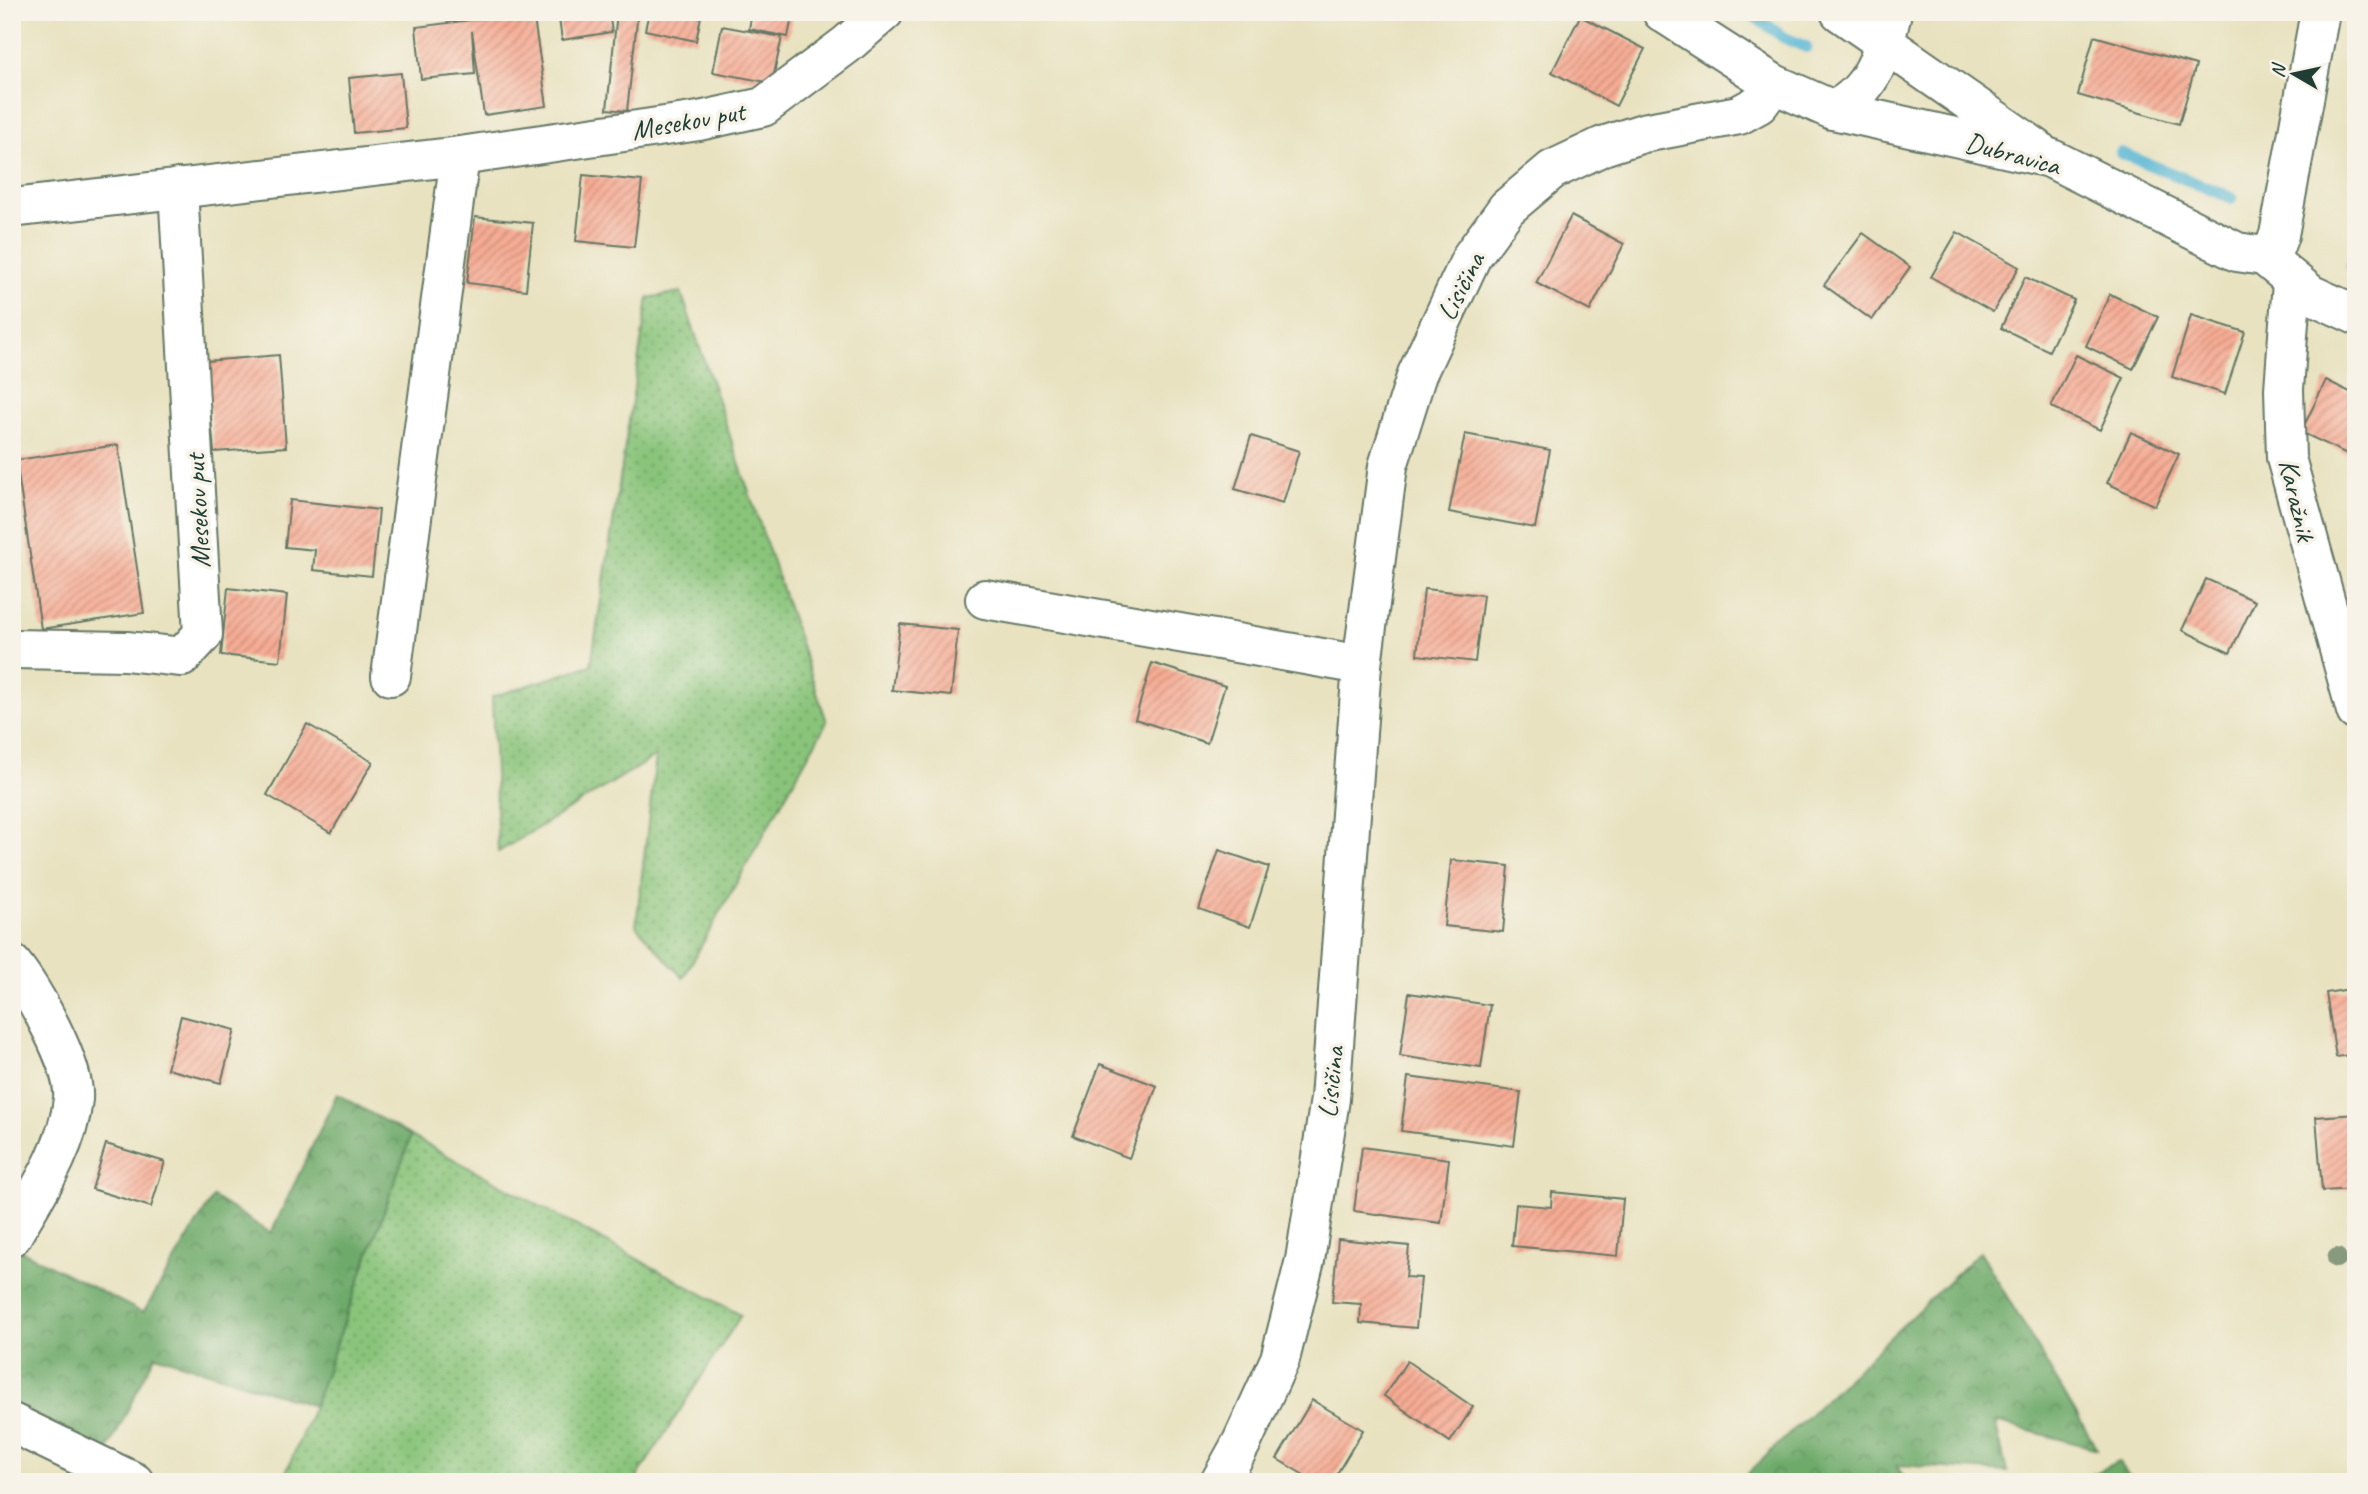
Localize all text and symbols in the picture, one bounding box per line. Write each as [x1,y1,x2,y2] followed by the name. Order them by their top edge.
[2260,38,2330,108] north arrow
[2265,61,2291,79] text: N
[629,93,750,148] street label: Mesekov put
[1962,124,2066,183] street label: Dubravica
[1429,245,1493,326] street label: Lisičina
[177,450,218,569] street label: Mesekov put
[2271,456,2324,546] street label: Karažnik
[1309,1043,1352,1119] street label: Lisičina

